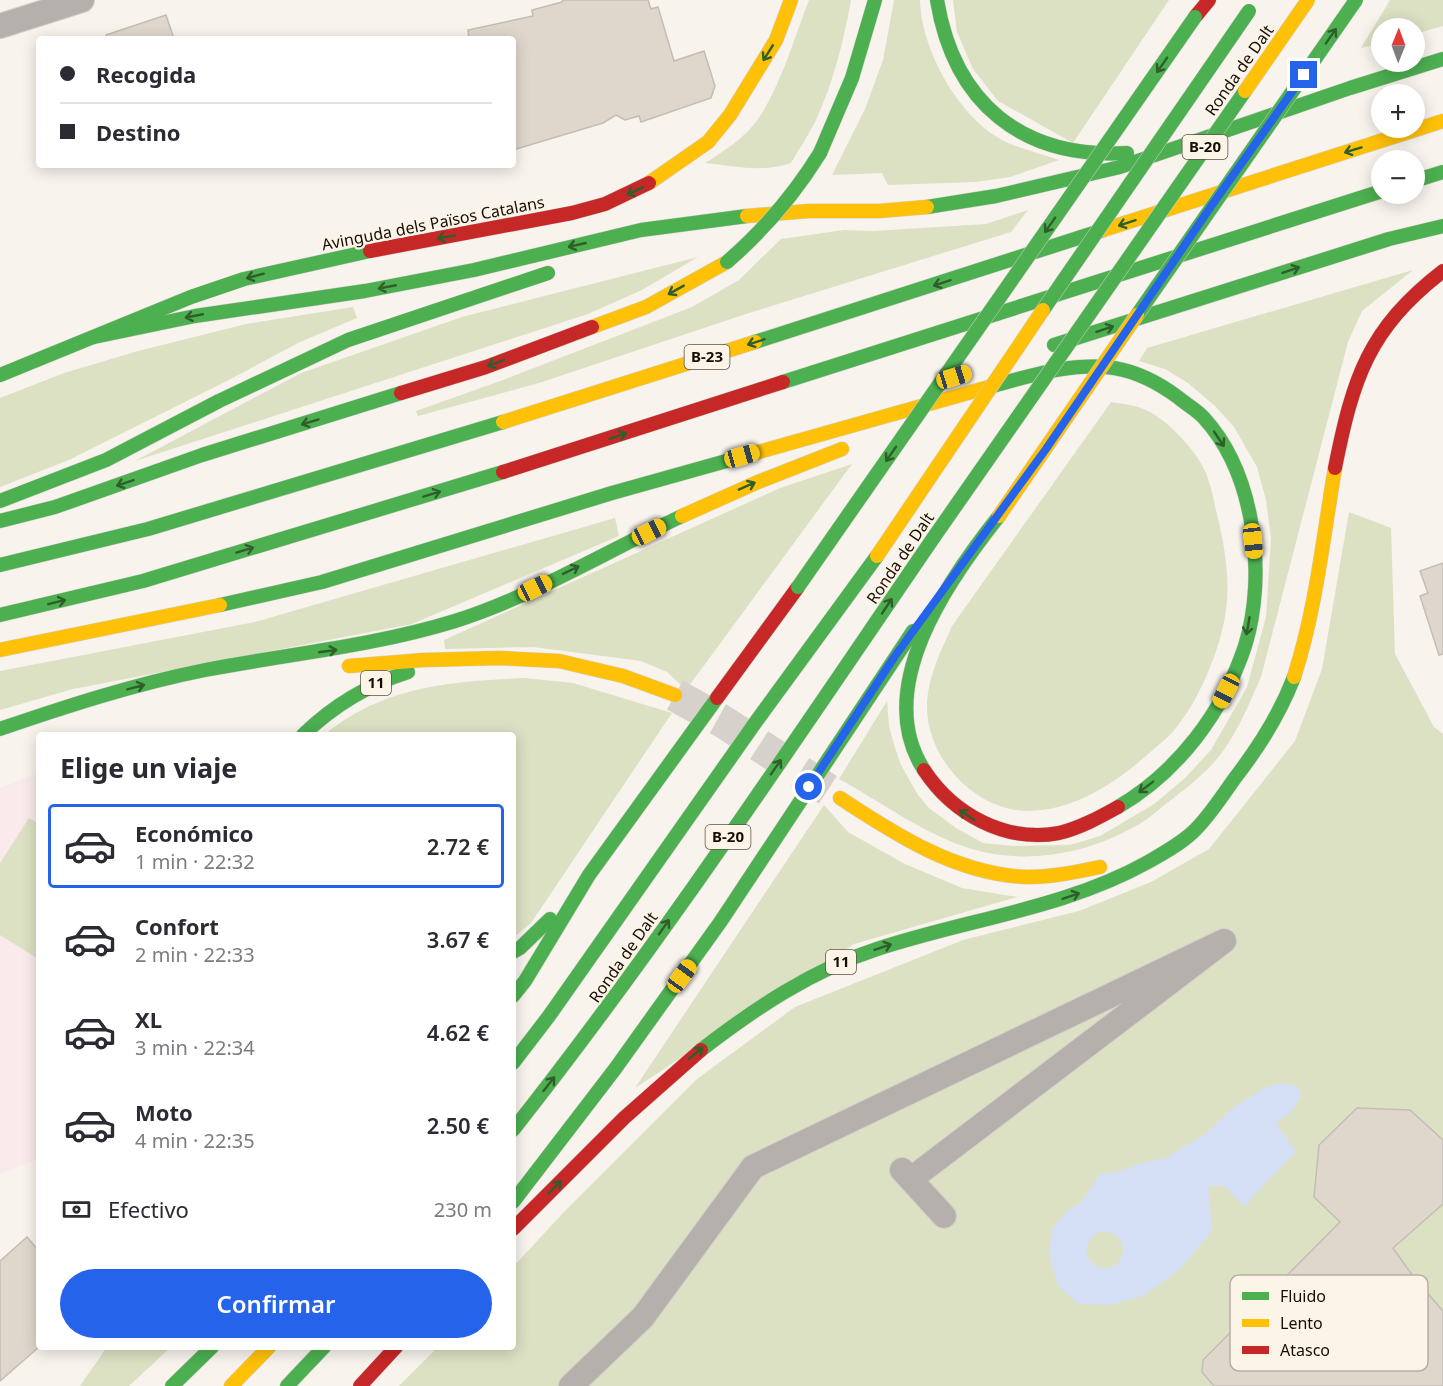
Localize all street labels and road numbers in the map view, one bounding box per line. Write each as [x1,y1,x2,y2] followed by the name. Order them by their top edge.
[1200,20,1279,120] street label: Ronda de Dalt
[1182,135,1228,159] road number: B-20
[320,191,546,255] street label: Avinguda dels Països Catalans
[684,345,730,369] road number: B-23
[861,508,939,608] street label: Ronda de Dalt
[361,671,391,695] road number: 11
[706,825,750,849] road number: B-20
[584,907,663,1007] street label: Ronda de Dalt
[826,950,856,974] road number: 11

